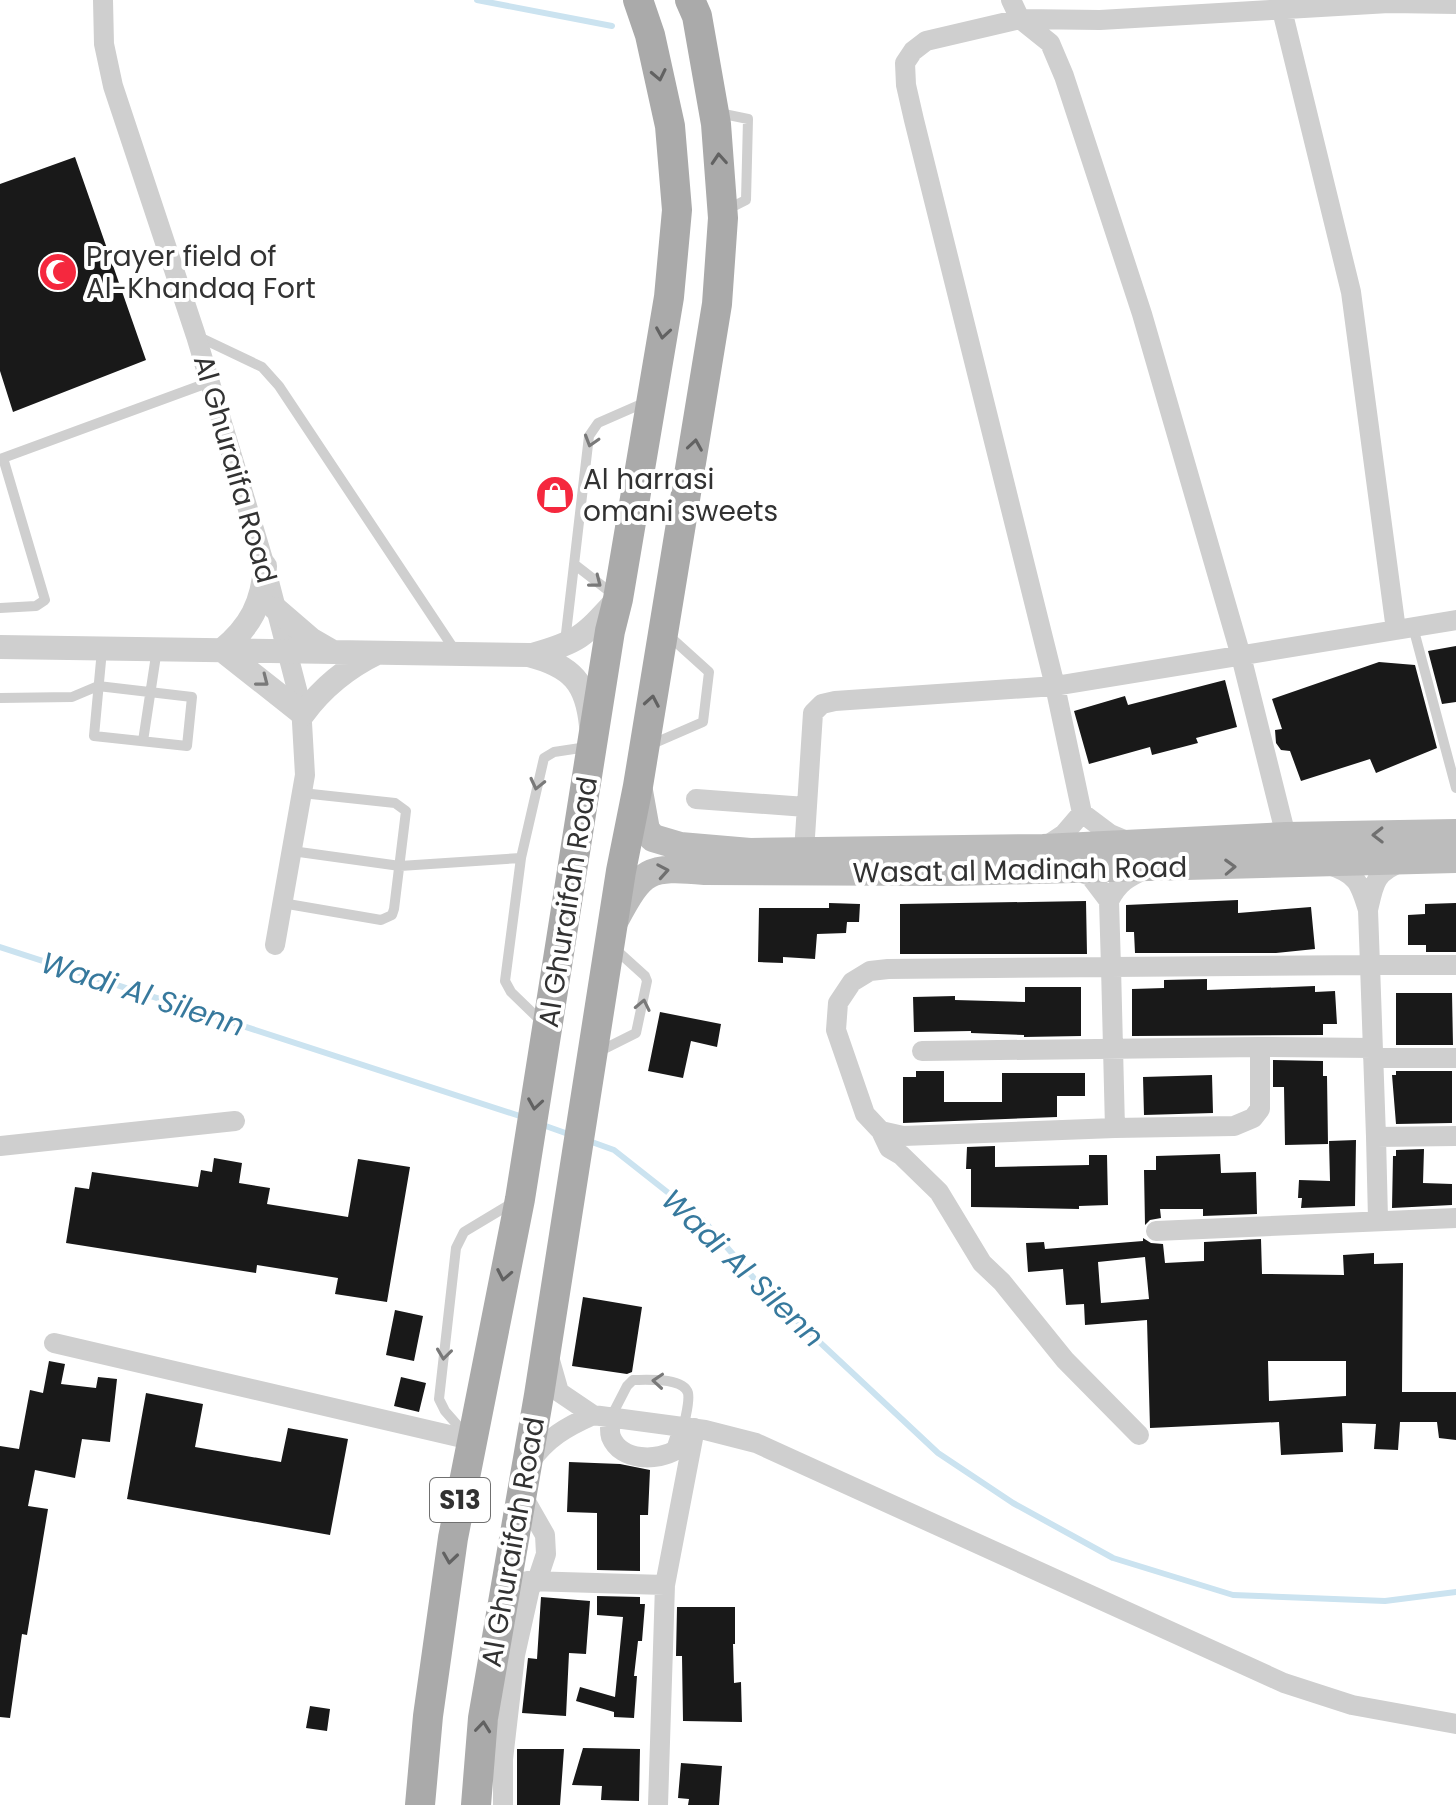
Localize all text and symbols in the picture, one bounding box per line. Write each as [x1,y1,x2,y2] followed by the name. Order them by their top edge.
[650,68,667,81] one-way arrow
[711,152,728,165] one-way arrow
[86,237,316,308] place label: Prayer field of Al-Khandaq Fort
[37,251,79,293] mosque icon: Prayer field of Al-Khandaq Fort
[655,326,672,340] one-way arrow
[184,350,286,588] street label: Al Ghuraifa Road
[584,434,600,447] one-way arrow
[686,438,703,452] one-way arrow
[583,460,778,531] place label: Al harrasi omani sweets
[534,474,576,516] shop icon: Al harrasi omani sweets
[587,572,602,586] one-way arrow
[254,671,269,685] one-way arrow
[643,695,660,708] one-way arrow
[529,774,607,1030] street label: Al Ghuraifah Road
[529,777,546,790] one-way arrow
[1371,826,1384,843] one-way arrow
[852,848,1188,892] street label: Wasat al Madinah Road
[1224,858,1237,875] one-way arrow
[656,863,669,880] one-way arrow
[36,941,250,1047] water label: Wadi Al Silenn
[634,999,651,1013] one-way arrow
[527,1097,544,1111] one-way arrow
[652,1179,834,1357] water label: Wadi Al Silenn
[496,1268,513,1282] one-way arrow
[435,1348,452,1361] one-way arrow
[651,1373,664,1390] one-way arrow
[472,1414,554,1670] street label: Al Ghuraifah Road
[430,1478,490,1522] road number: S13
[442,1551,459,1565] one-way arrow
[474,1720,491,1733] one-way arrow

